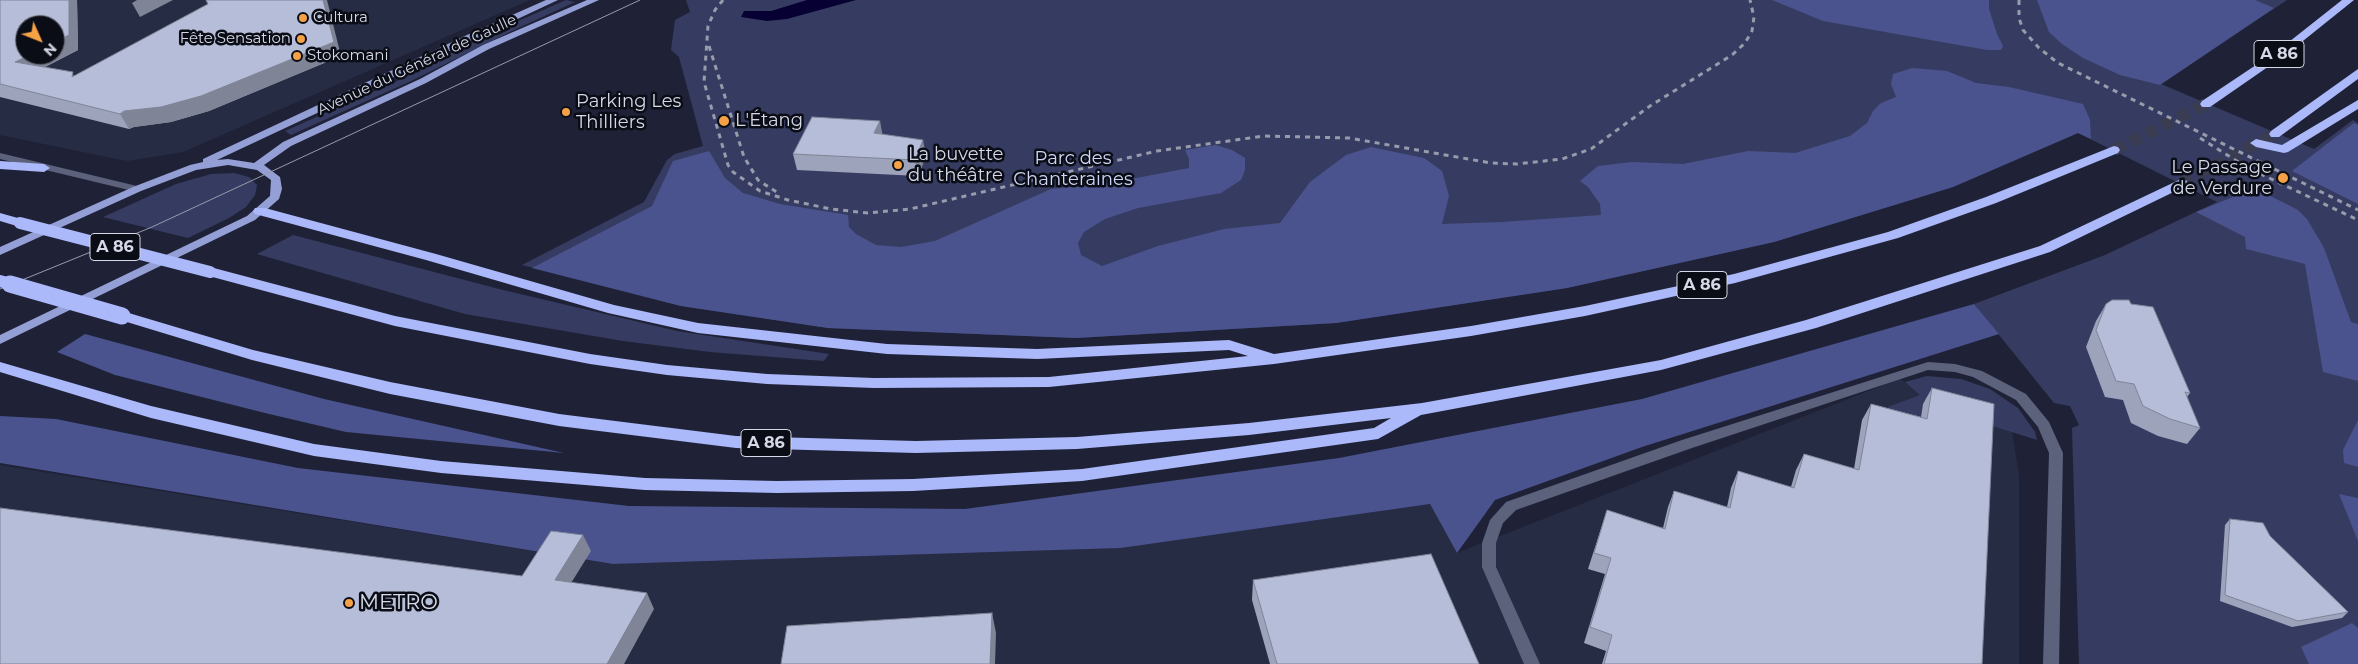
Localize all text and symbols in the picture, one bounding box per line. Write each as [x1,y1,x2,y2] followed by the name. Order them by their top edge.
[313,9,368,27] place label: Cultura
[315,11,519,119] street label: Avenue du Général de Gaulle
[297,12,309,24] marker: Cultura
[15,15,65,65] north arrow
[180,30,291,48] place label: Fête Sensation
[295,33,307,45] marker: Fête Sensation
[40,39,60,60] text: N
[2254,41,2304,68] road number: A 86
[307,47,388,65] place label: Stokomani
[291,50,303,62] marker: Stokomani
[576,91,681,134] place label: Parking Les Thilliers
[560,106,572,118] marker: Parking Les Thilliers
[735,110,803,132] place label: L'Étang
[717,114,731,128] marker: L'Étang
[908,144,1003,186] place label: La buvette du théâtre
[1013,148,1133,190] park label: Parc des Chanteraines
[2171,157,2272,200] place label: Le Passage de Verdure
[892,159,904,171] marker: La buvette du théâtre
[2276,171,2290,185] marker: Le Passage de Verdure
[90,233,140,260] road number: A 86
[1677,272,1727,298] road number: A 86
[741,429,791,456] road number: A 86
[359,590,438,616] place label: METRO
[343,597,355,609] marker: METRO

